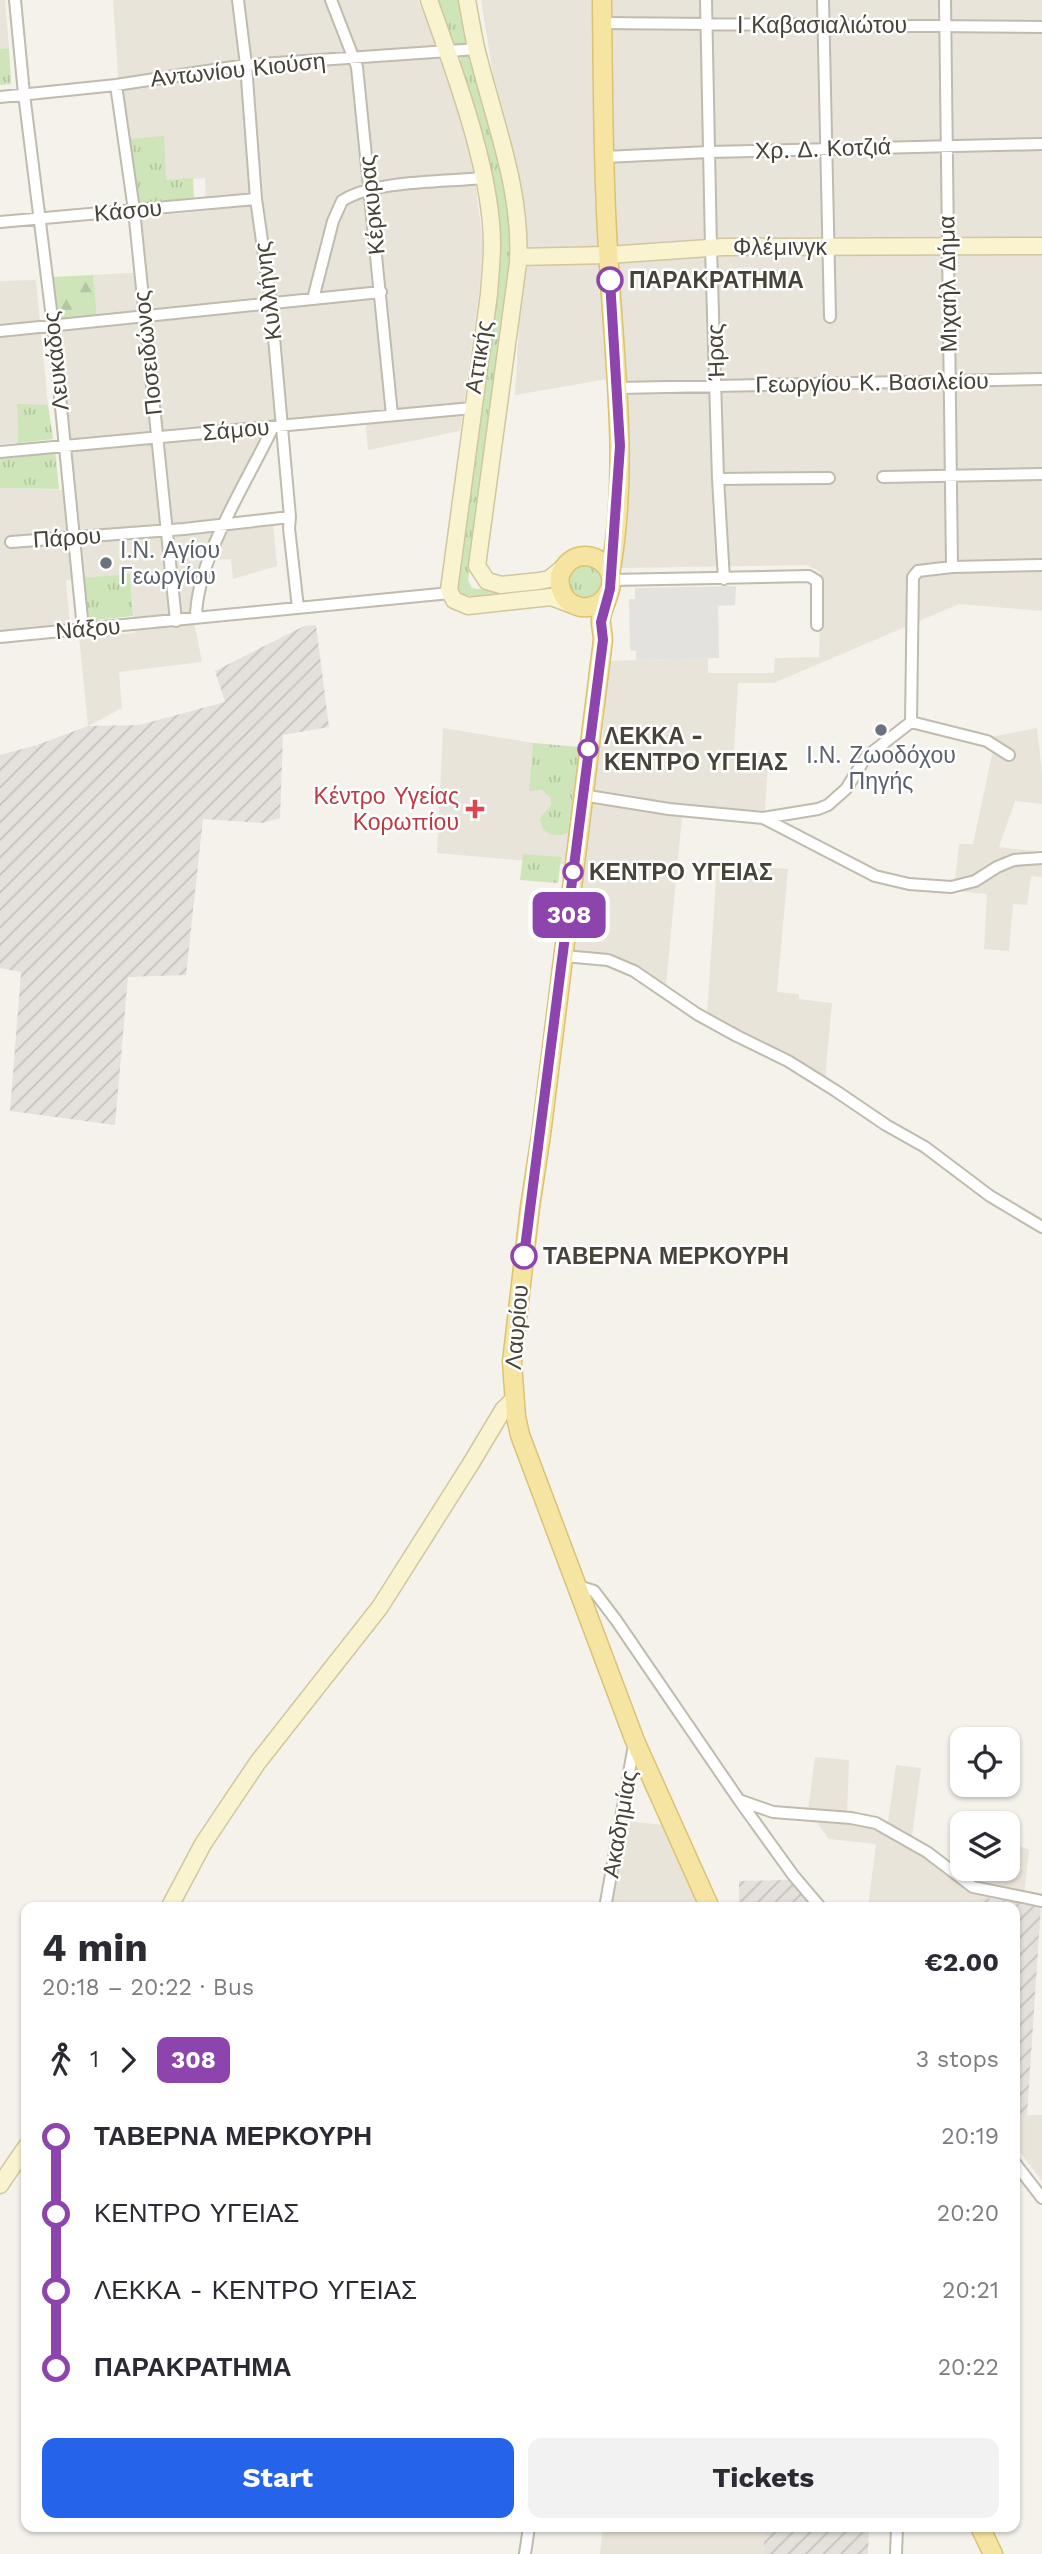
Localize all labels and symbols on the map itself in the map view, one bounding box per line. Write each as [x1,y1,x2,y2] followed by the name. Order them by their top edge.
[737,12,907,39] street label: Ι Καβασιαλιώτου
[149,47,327,93] street label: Αντωνίου Κιούση
[755,133,891,165] street label: Χρ. Δ. Κοτζιά
[353,154,391,256] street label: Κέρκυρας
[93,195,163,227] street label: Κάσου
[933,215,963,353] street label: Μιχαήλ Δήμα
[733,234,828,261] street label: Φλέμινγκ
[249,240,287,342] street label: Κυλλήνης
[597,267,623,293] marker: ΠΑΡΑΚΡΑΤΗΜΑ
[629,267,804,294] place label: ΠΑΡΑΚΡΑΤΗΜΑ
[128,289,168,417] street label: Ποσειδώνος
[37,310,75,412] street label: Λευκάδος
[460,318,498,396] street label: Αττικής
[702,323,731,382] street label: Ήρας
[755,367,989,399] street label: Γεωργίου Κ. Βασιλείου
[201,414,271,446] street label: Σάμου
[32,522,102,554] street label: Πάρου
[120,537,220,590] place label: Ι.Ν. Αγίου Γεωργίου
[98,555,114,571] marker: Ι.Ν. Αγίου Γεωργίου
[54,613,122,645] street label: Νάξου
[873,722,889,738] marker: Ι.Ν. Ζωοδόχου Πηγής
[604,723,788,776] place label: ΛΕΚΚΑ - ΚΕΝΤΡΟ ΥΓΕΙΑΣ
[578,739,598,759] marker: ΛΕΚΚΑ - ΚΕΝΤΡΟ ΥΓΕΙΑΣ
[806,742,956,795] place label: Ι.Ν. Ζωοδόχου Πηγής
[314,783,459,836] place label: Κέντρο Υγείας Κορωπίου
[465,799,485,819] marker: Κέντρο Υγείας Κορωπίου
[589,859,773,886] place label: ΚΕΝΤΡΟ ΥΓΕΙΑΣ
[563,862,583,882] marker: ΚΕΝΤΡΟ ΥΓΕΙΑΣ
[529,892,609,938] line badge: 308
[511,1243,537,1269] marker: ΤΑΒΕΡΝΑ ΜΕΡΚΟΥΡΗ
[543,1243,789,1270] place label: ΤΑΒΕΡΝΑ ΜΕΡΚΟΥΡΗ
[500,1284,534,1370] street label: Λαυρίου
[597,1768,643,1880] street label: Ακαδημίας

